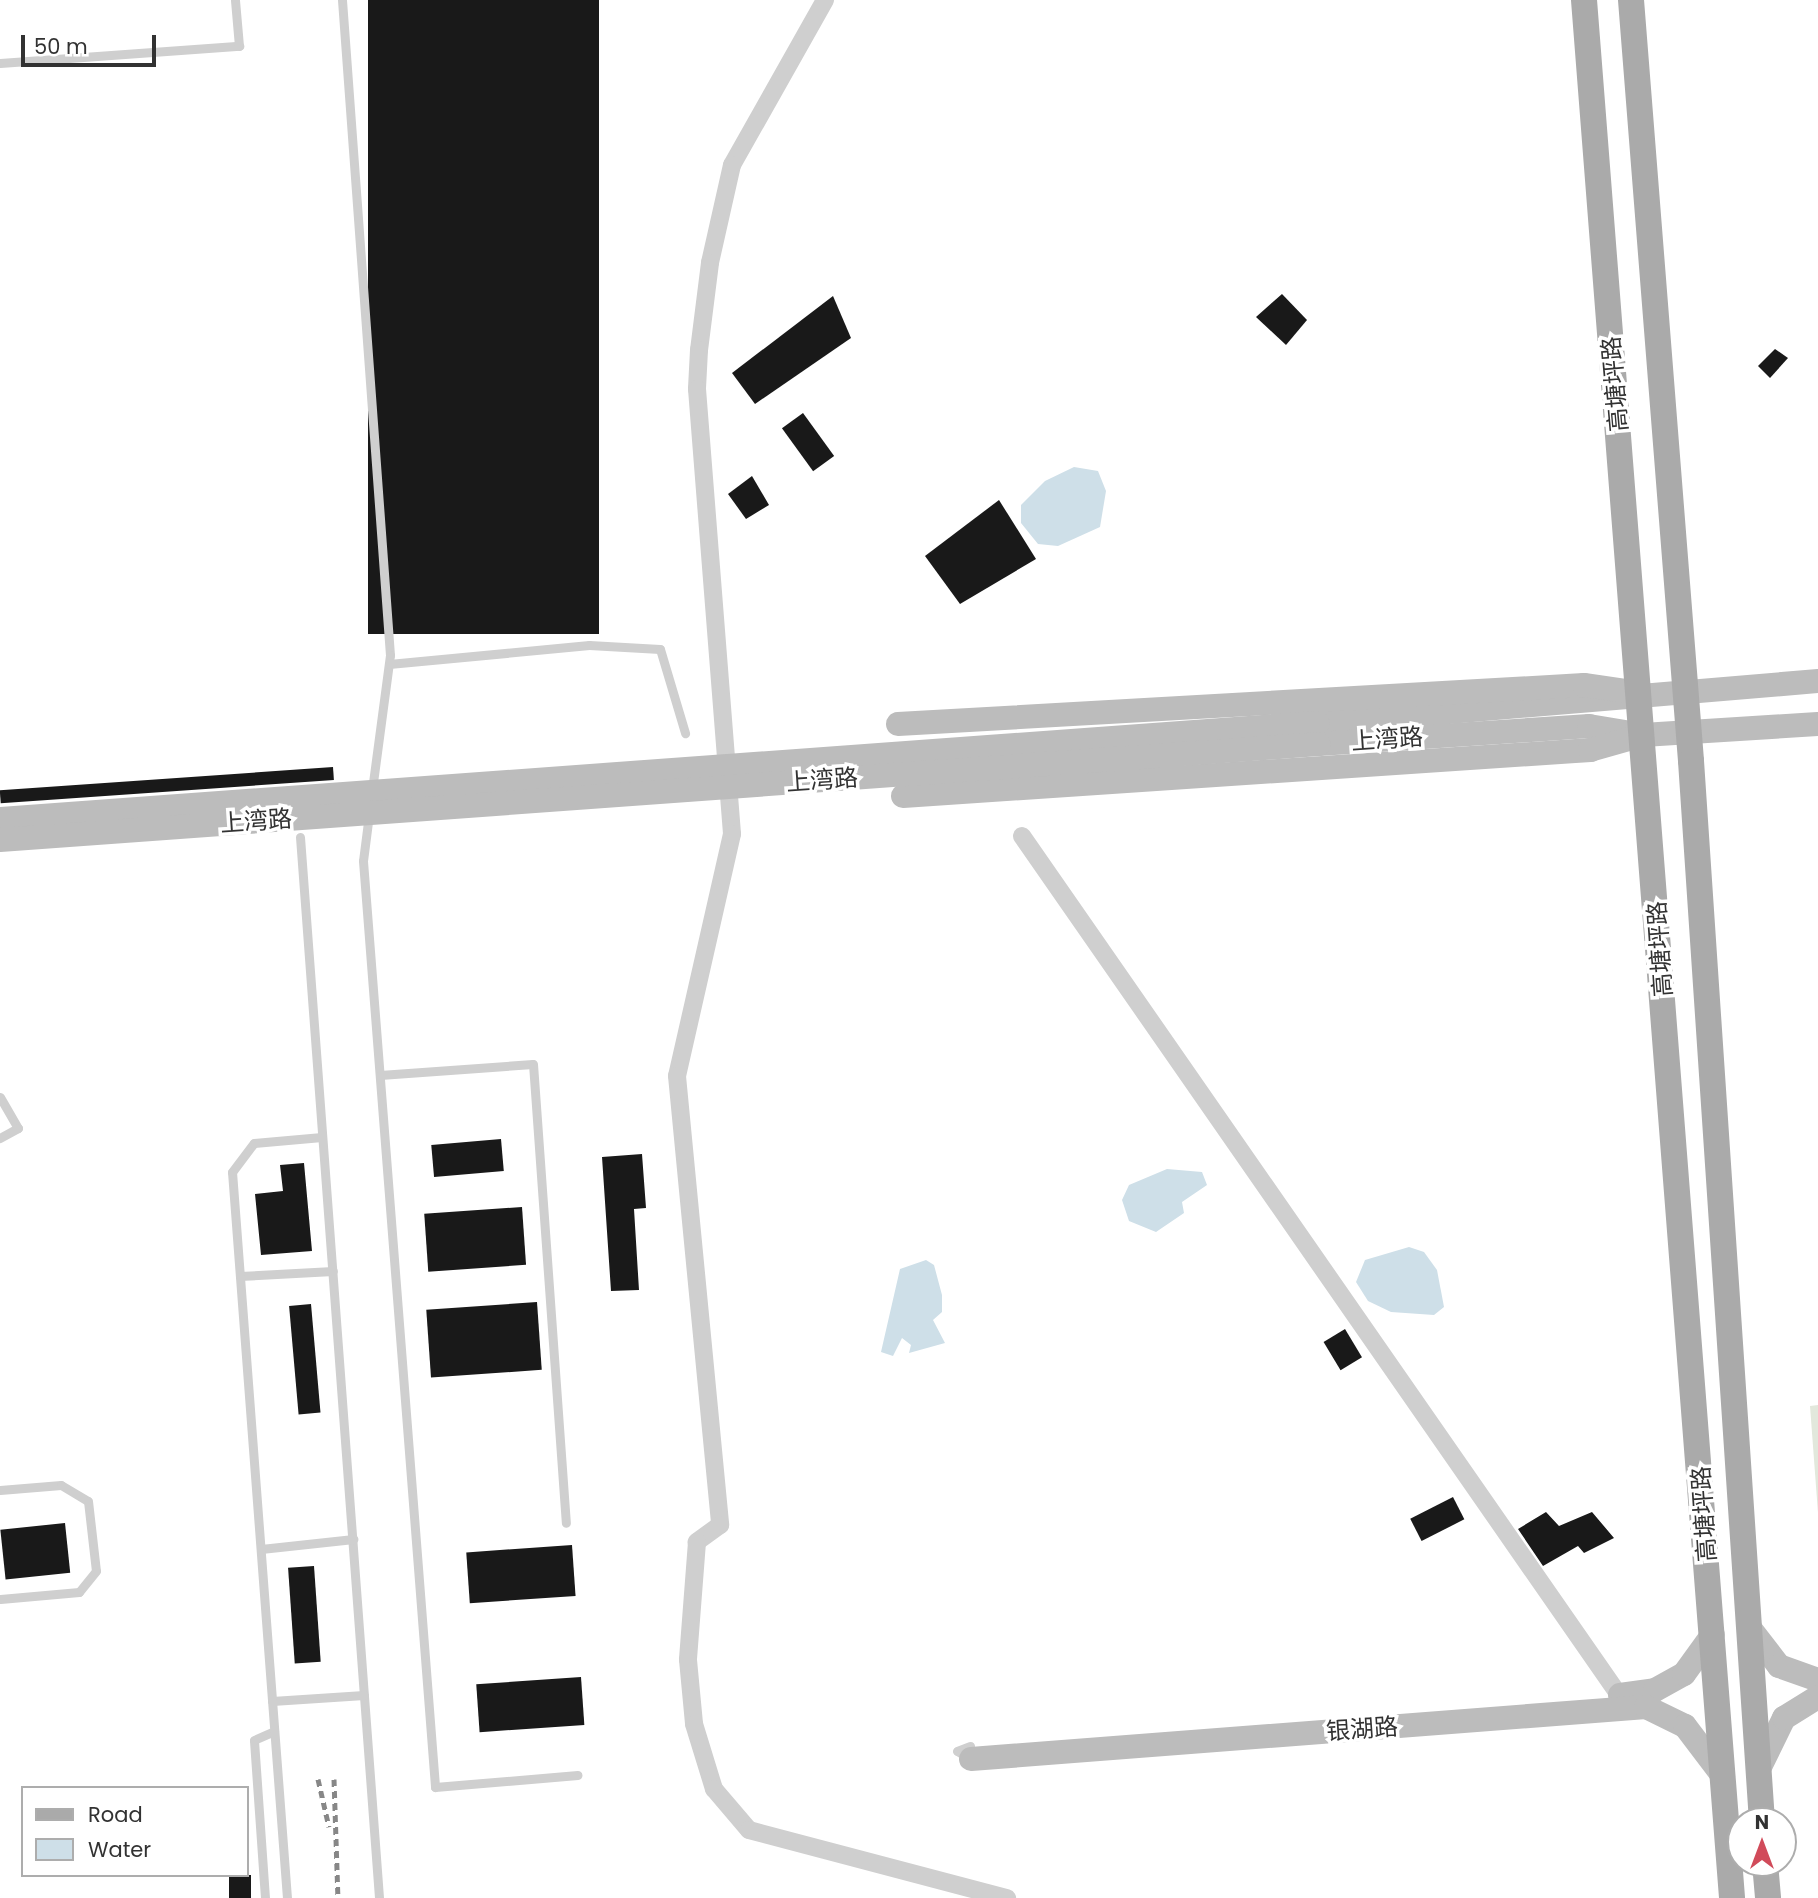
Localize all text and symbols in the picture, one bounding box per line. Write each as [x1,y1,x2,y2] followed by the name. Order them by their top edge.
[24,21,159,65] scale bar
[34,32,88,61] text: 50 m
[1596,335,1634,433] street label: 高塘坪路
[1350,722,1424,756] street label: 上湾路
[785,763,859,797] street label: 上湾路
[219,804,293,838] street label: 上湾路
[1642,900,1678,998] street label: 高塘坪路
[1686,1465,1722,1563] street label: 高塘坪路
[1325,1712,1399,1746] street label: 银湖路
[21,1786,248,1877] legend
[88,1800,143,1829] text: Road
[1727,1807,1797,1877] north arrow
[1755,1809,1769,1836] text: N
[88,1835,151,1864] text: Water

